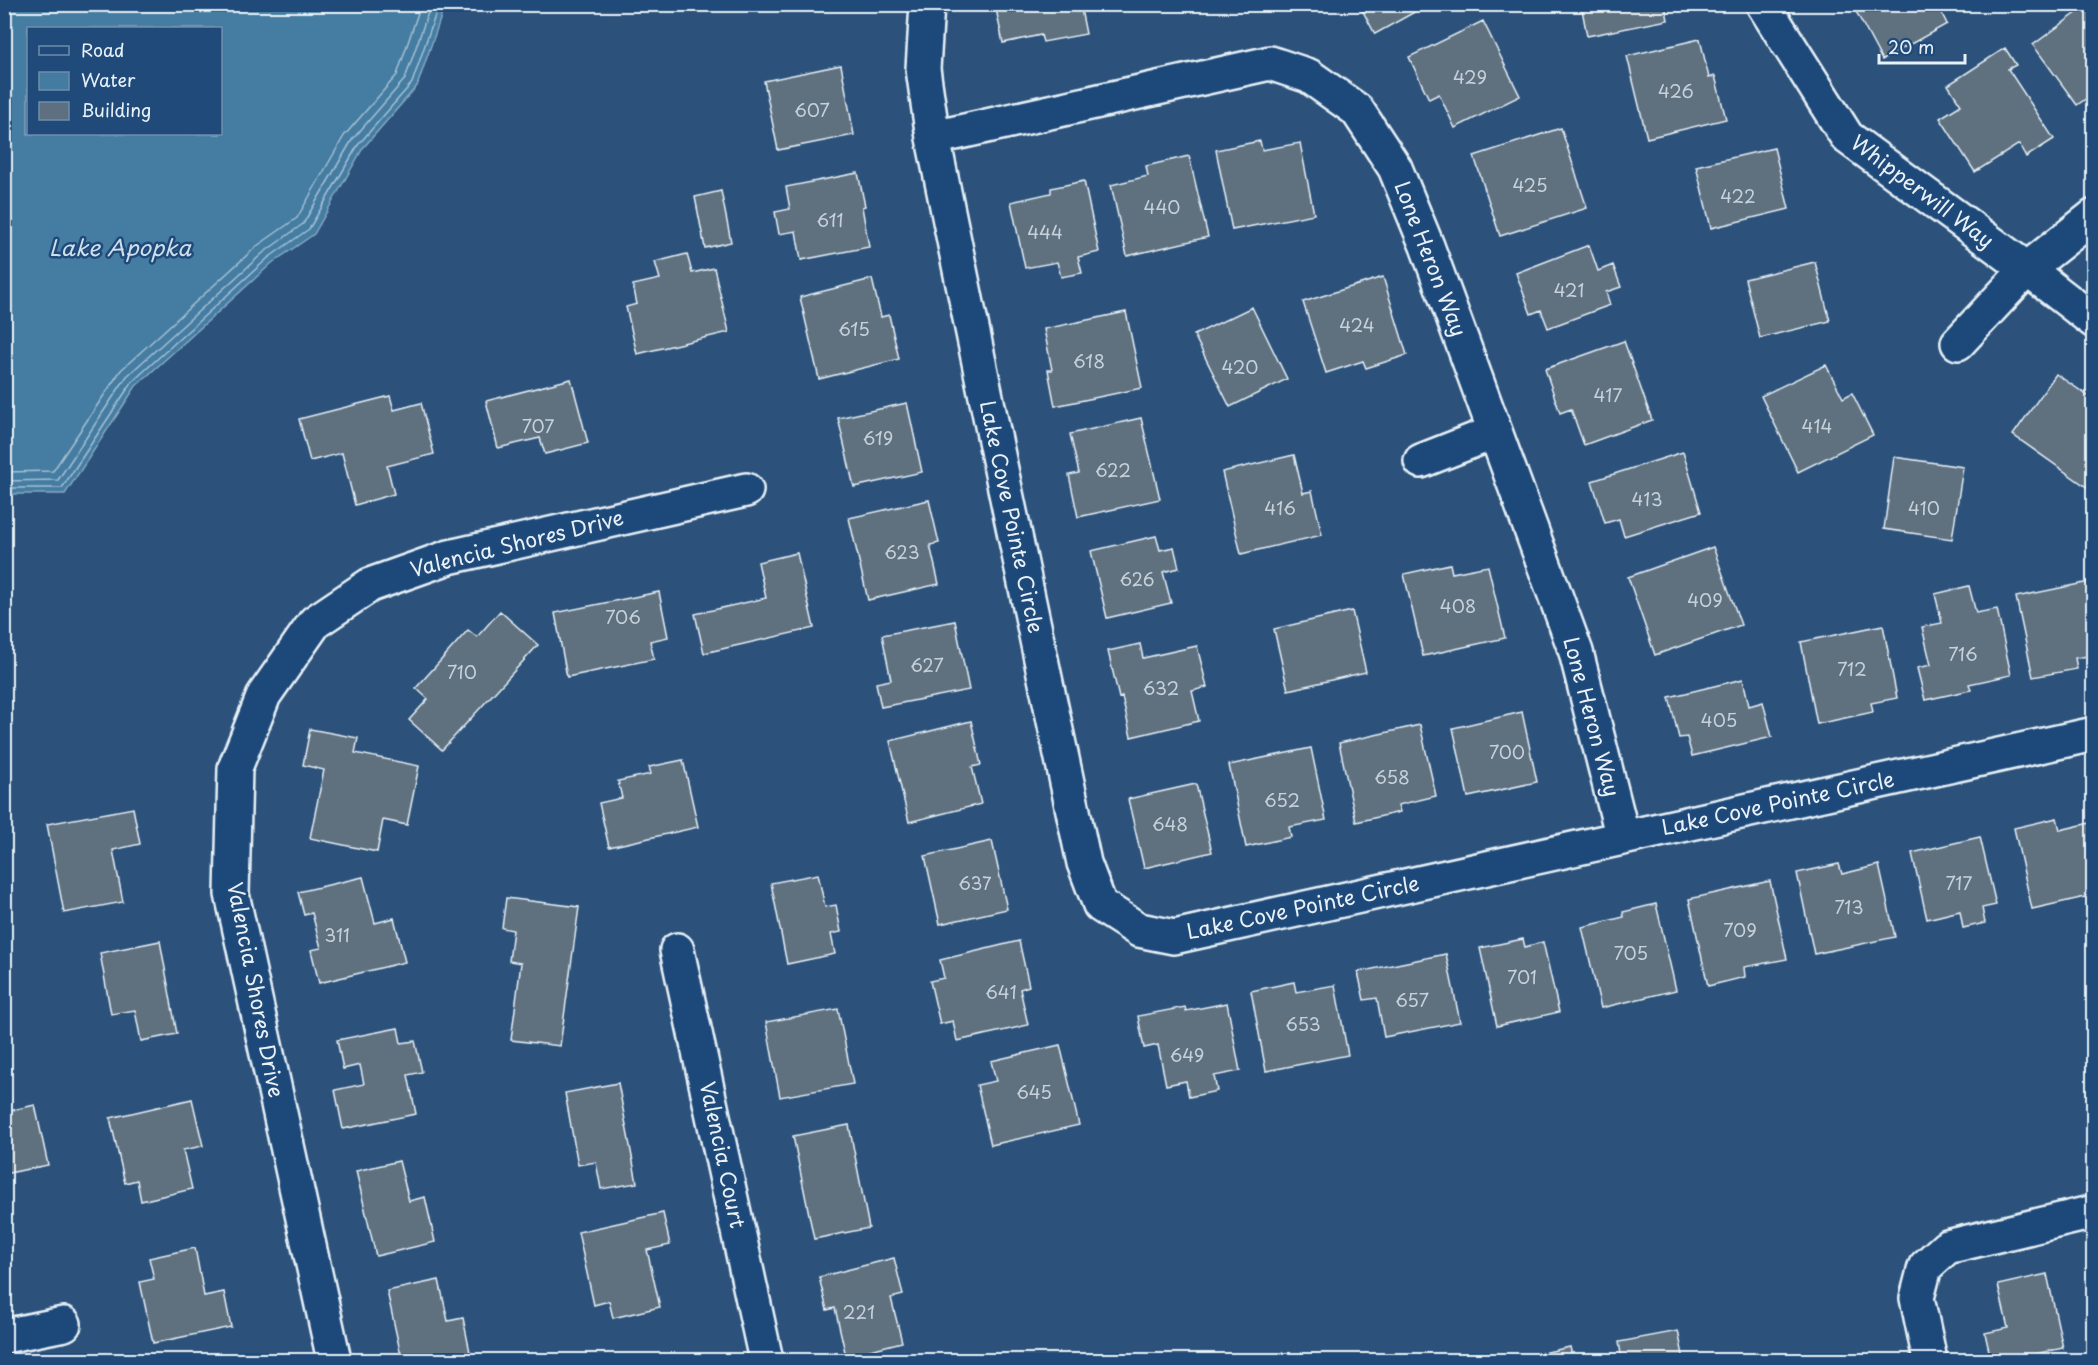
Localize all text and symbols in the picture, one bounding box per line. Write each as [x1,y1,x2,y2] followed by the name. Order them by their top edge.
[27,27,222,135] legend
[1879,27,1964,65] scale bar
[1888,33,1934,60] text: 20 m
[81,36,125,63] text: Road
[1453,63,1487,90] house number: 429
[81,66,136,93] text: Water
[1658,77,1694,104] house number: 426
[81,96,151,123] text: Building
[794,96,830,123] house number: 607
[1845,126,2002,255] street label: Whipperwill Way
[1512,171,1548,198] house number: 425
[1388,176,1476,341] street label: Lone Heron Way
[1720,182,1756,209] house number: 422
[1144,193,1181,220] house number: 440
[816,206,844,233] house number: 611
[1027,218,1063,245] house number: 444
[49,230,192,263] water label: Lake Apopka
[1554,276,1584,303] house number: 421
[1339,311,1375,338] house number: 424
[838,315,870,342] house number: 615
[1073,347,1105,374] house number: 618
[1222,353,1258,380] house number: 420
[1593,381,1623,408] house number: 417
[973,397,1053,636] street label: Lake Cove Pointe Circle
[522,412,554,439] house number: 707
[1802,412,1832,439] house number: 414
[863,424,893,451] house number: 619
[1095,456,1131,483] house number: 622
[1631,485,1663,512] house number: 413
[1264,494,1296,521] house number: 416
[1908,494,1940,521] house number: 410
[406,500,627,584] street label: Valencia Shores Drive
[884,538,920,565] house number: 623
[1119,565,1155,592] house number: 626
[1687,586,1723,613] house number: 409
[1440,592,1476,619] house number: 408
[605,603,641,630] house number: 706
[1556,633,1630,800] street label: Lone Heron Way
[1948,640,1978,667] house number: 716
[910,651,944,678] house number: 627
[1837,655,1867,682] house number: 712
[447,658,477,685] house number: 710
[1143,674,1179,701] house number: 632
[1701,706,1737,733] house number: 405
[1489,738,1525,765] house number: 700
[1658,762,1897,842] street label: Lake Cove Pointe Circle
[1374,763,1410,790] house number: 658
[1264,786,1300,813] house number: 652
[1152,810,1188,837] house number: 648
[1183,866,1422,946] street label: Lake Cove Pointe Circle
[958,869,992,896] house number: 637
[1946,869,1973,896] house number: 717
[220,879,294,1100] street label: Valencia Shores Drive
[1834,893,1864,920] house number: 713
[1723,916,1757,943] house number: 709
[324,921,350,948] house number: 311
[1614,939,1648,966] house number: 705
[1507,963,1537,990] house number: 701
[985,978,1017,1005] house number: 641
[1395,986,1429,1013] house number: 657
[1285,1010,1321,1037] house number: 653
[1170,1041,1204,1068] house number: 649
[693,1078,755,1231] street label: Valencia Court
[1016,1078,1052,1105] house number: 645
[843,1298,875,1325] house number: 221

